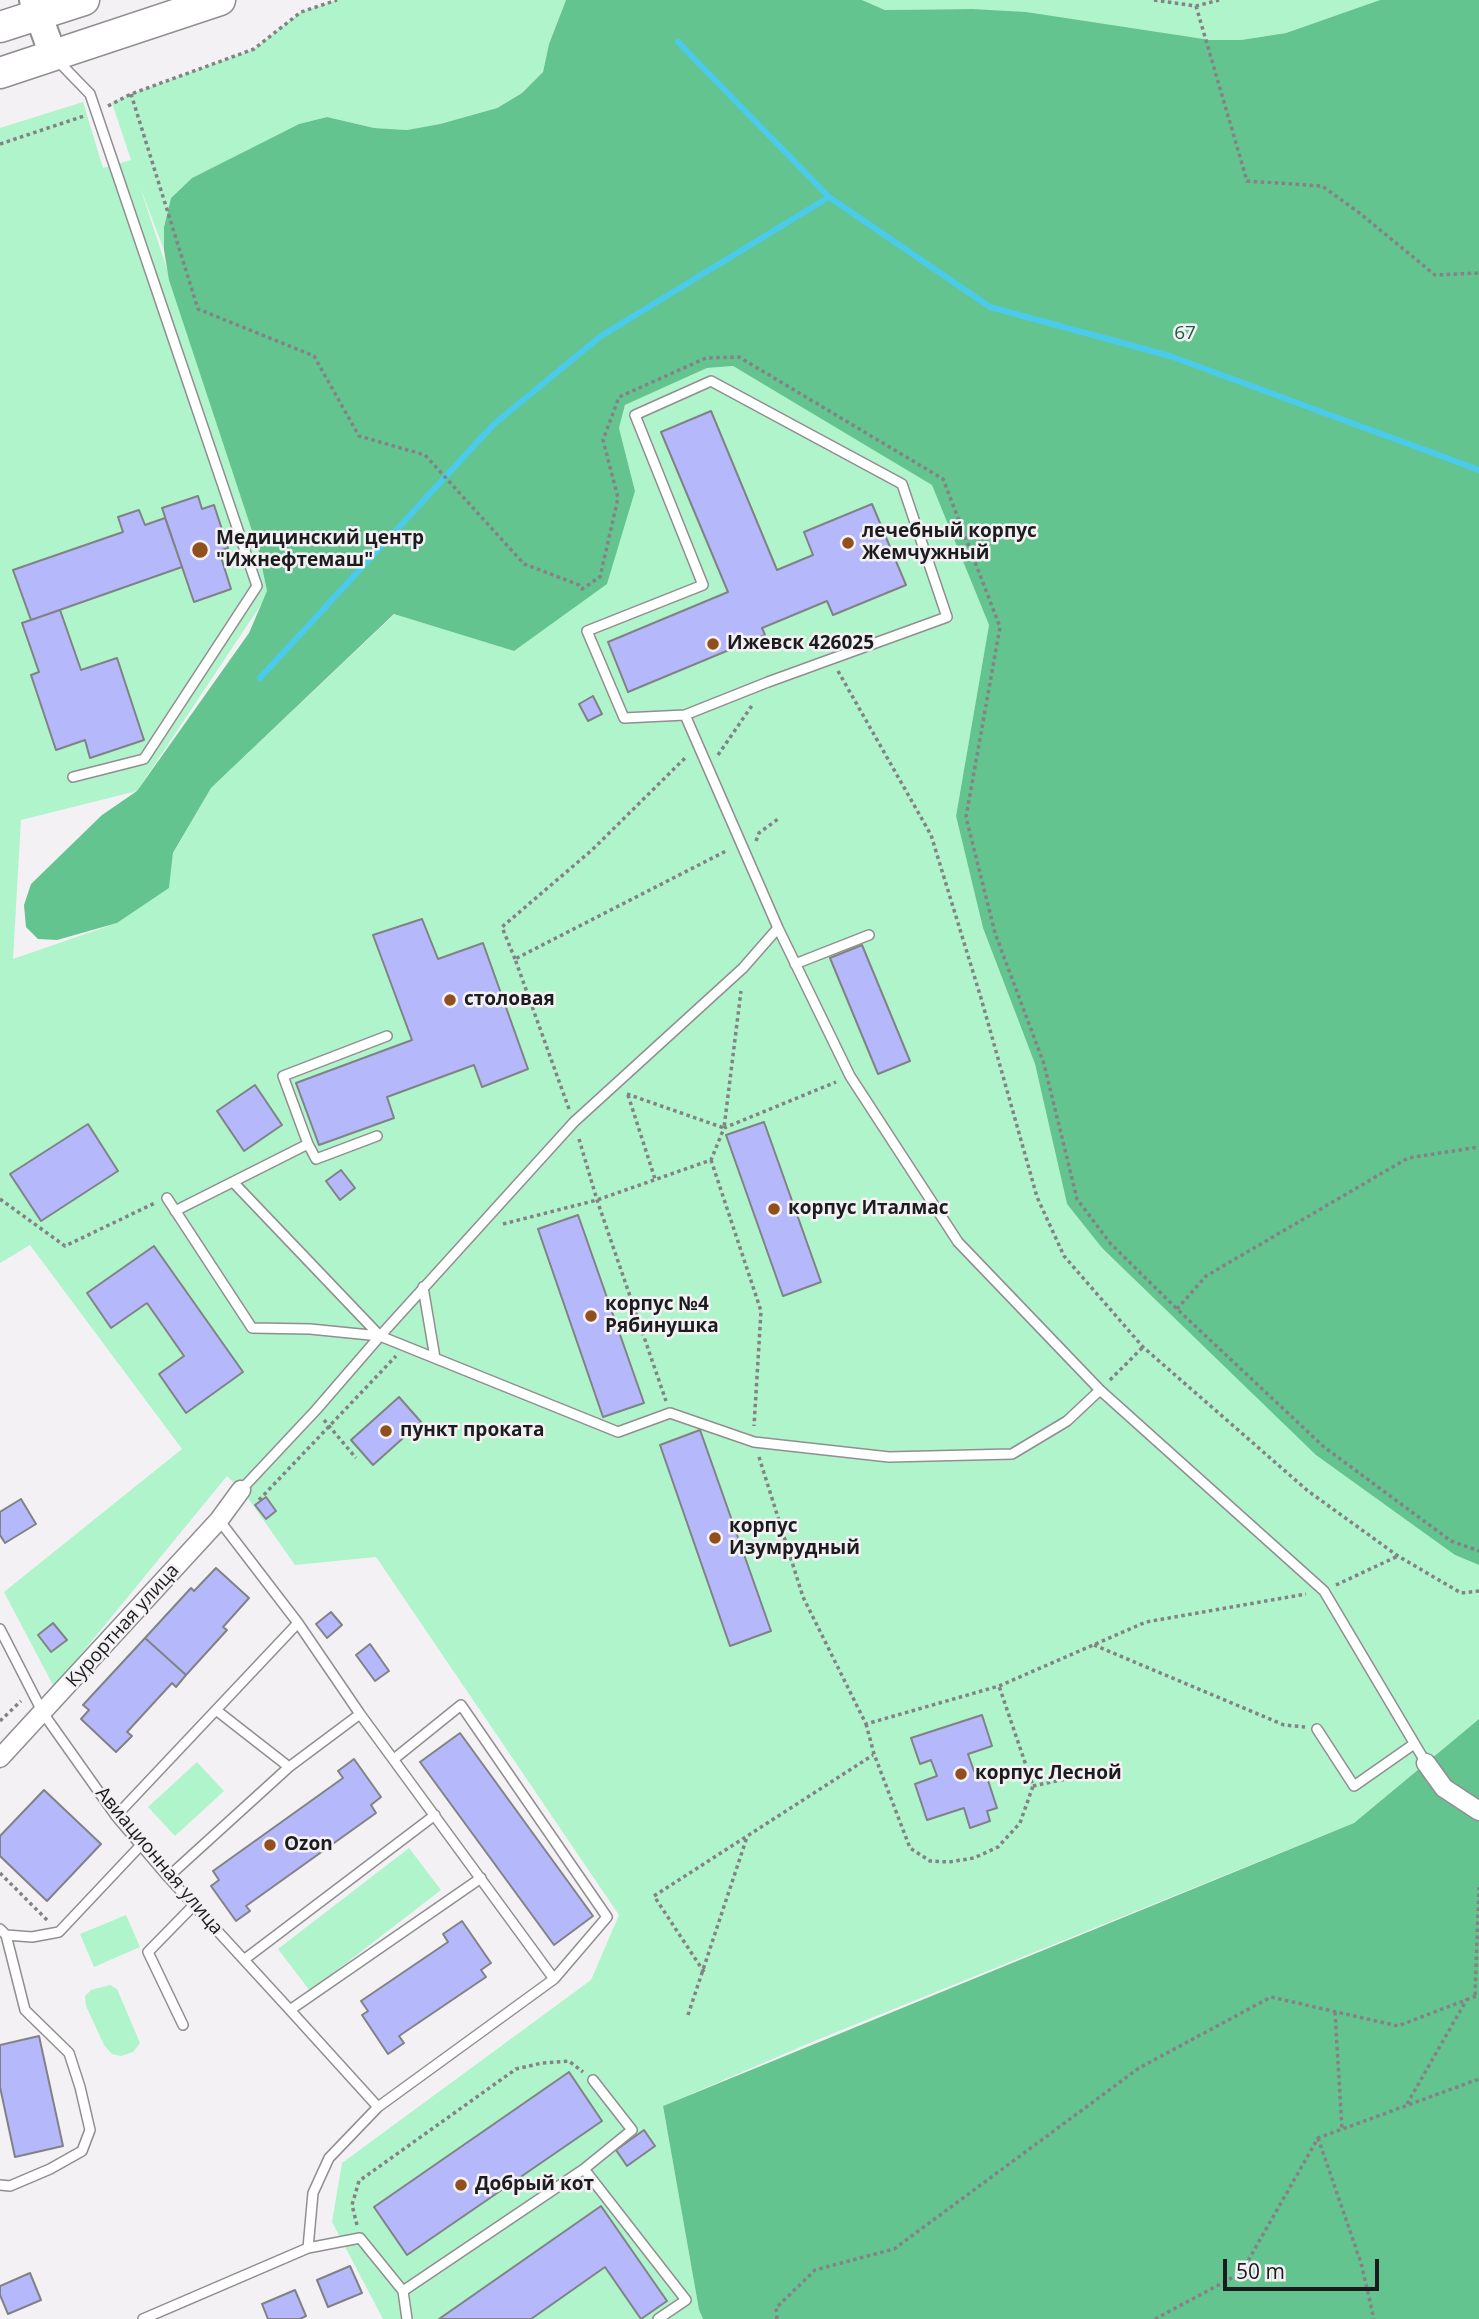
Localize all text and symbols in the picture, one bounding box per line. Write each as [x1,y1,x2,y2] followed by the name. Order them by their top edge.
[1174,323,1196,345] park label: 67
[862,521,1037,565] place label: лечебный корпус Жемчужный
[216,528,424,572] place label: Медицинский центр "Ижнефтемаш"
[840,535,856,551] marker: лечебный корпус Жемчужный
[190,540,210,560] marker: Медицинский центр "Ижнефтемаш"
[727,633,874,655] place label: Ижевск 426025
[705,636,721,652] marker: Ижевск 426025
[464,989,555,1011] place label: столовая
[442,992,458,1008] marker: столовая
[788,1198,949,1220] place label: корпус Италмас
[766,1201,782,1217] marker: корпус Италмас
[605,1294,719,1338] place label: корпус №4 Рябинушка
[583,1308,599,1324] marker: корпус №4 Рябинушка
[400,1420,544,1442] place label: пункт проката
[378,1423,394,1439] marker: пункт проката
[729,1516,860,1560] place label: корпус Изумрудный
[707,1530,723,1546] marker: корпус Изумрудный
[62,1560,184,1692] street label: Курортная улица
[975,1763,1122,1785] place label: корпус Лесной
[953,1766,969,1782] marker: корпус Лесной
[91,1782,227,1940] street label: Авиационная улица
[284,1834,333,1856] place label: Ozon
[262,1837,278,1853] marker: Ozon
[475,2174,594,2196] place label: Добрый кот
[453,2177,469,2193] marker: Добрый кот
[1227,2246,1383,2290] scale bar
[1236,2257,1285,2285] text: 50 m

